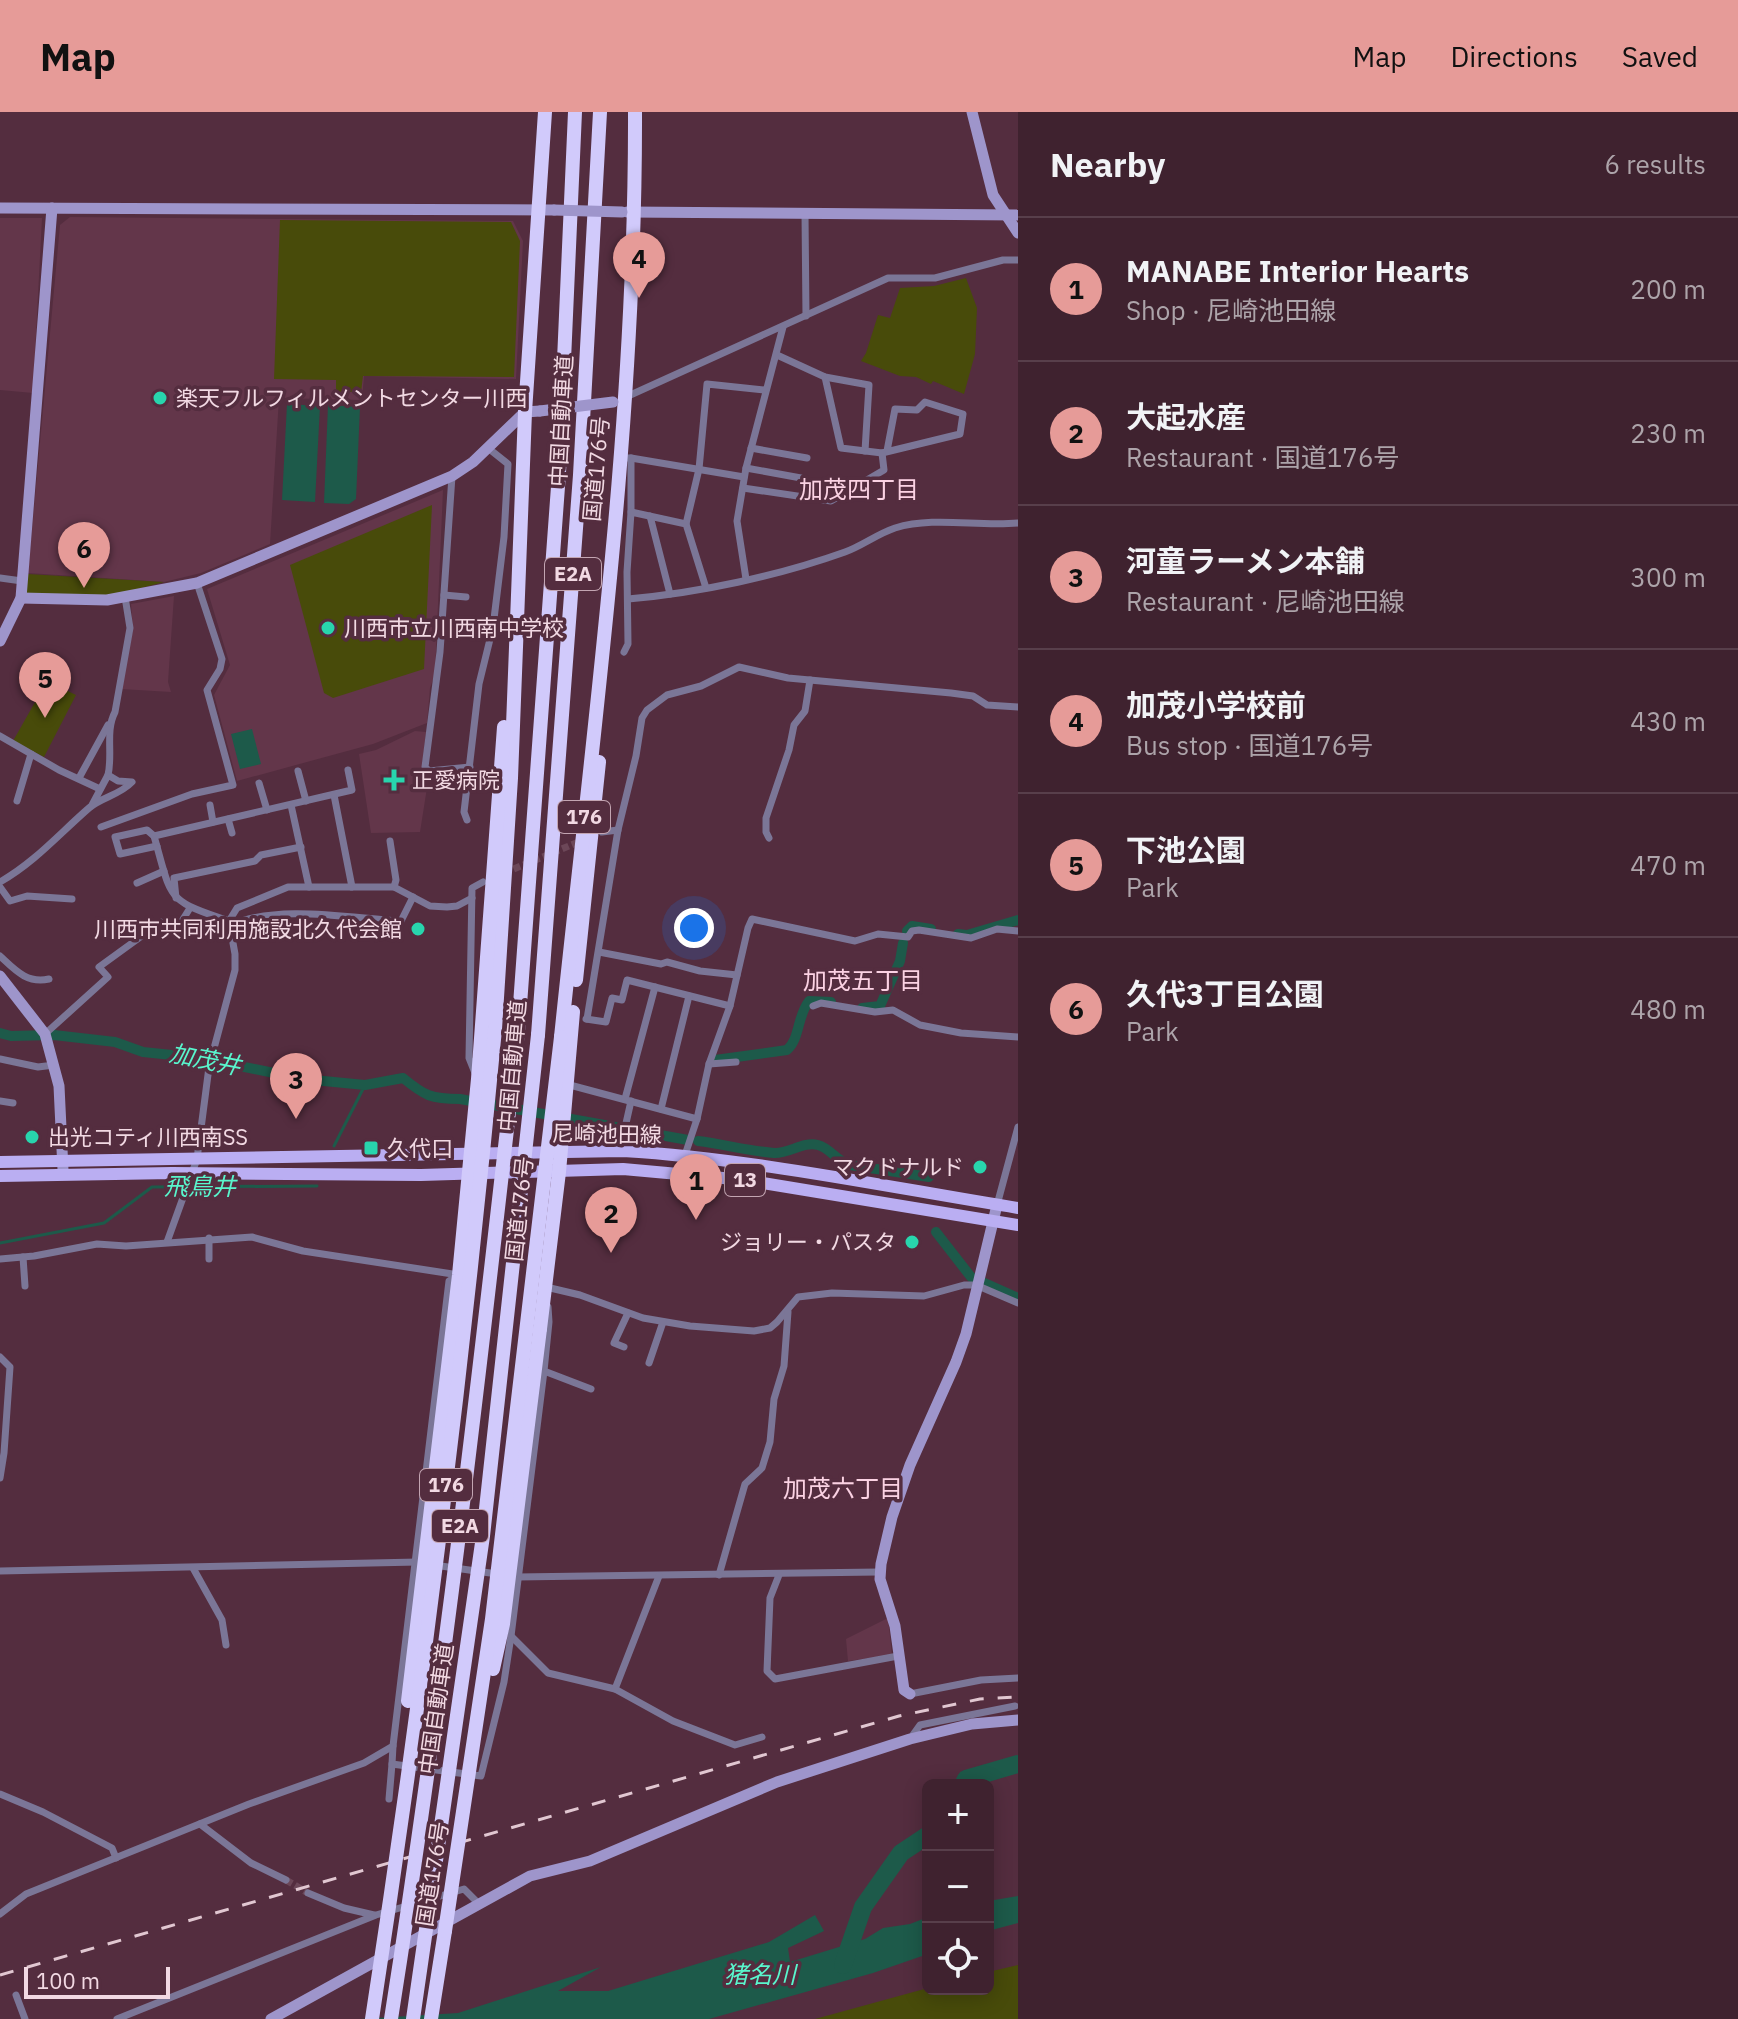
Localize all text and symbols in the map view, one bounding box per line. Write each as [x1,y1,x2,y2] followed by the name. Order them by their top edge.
[40,32,116,81] text: Map
[1352,38,1406,75] text: Map
[1450,38,1578,75] text: Directions
[1622,38,1698,75] text: Saved
[1050,142,1165,186] text: Nearby
[1604,147,1706,181] text: 6 results
[613,232,665,298] pin: 4
[1126,251,1469,290] text: MANABE Interior Hearts
[1068,272,1084,306] text: 1
[1630,272,1706,306] text: 200 m
[1126,293,1336,327] text: Shop · 尼崎池田線
[543,354,578,488] street label: 中国自動車道
[176,383,528,412] place label: 楽天フルフィルメントセンター川西
[151,389,169,407] marker: 楽天フルフィルメントセンター川西
[1126,397,1246,436] text: 大起水産
[576,415,615,523] street label: 国道176号
[1068,416,1084,450] text: 2
[1630,416,1706,450] text: 230 m
[1126,440,1400,474] text: Restaurant · 国道176号
[799,473,919,505] district label: 加茂四丁目
[58,522,110,588] pin: 6
[1126,541,1365,580] text: 河童ラーメン本舗
[545,558,601,590] road number: E2A
[1068,560,1084,594] text: 3
[1630,560,1706,594] text: 300 m
[1126,584,1405,618] text: Restaurant · 尼崎池田線
[344,613,564,642] place label: 川西市立川西南中学校
[319,619,337,637] marker: 川西市立川西南中学校
[19,652,71,718] pin: 5
[1126,685,1306,724] text: 加茂小学校前
[1068,704,1084,738] text: 4
[1630,704,1706,738] text: 430 m
[1126,728,1373,762] text: Bus stop · 国道176号
[412,765,500,794] place label: 正愛病院
[383,769,405,791] marker: 正愛病院
[558,801,610,833] road number: 176
[1126,830,1246,869] text: 下池公園
[1068,848,1084,882] text: 5
[1630,848,1706,882] text: 470 m
[1126,870,1179,904] text: Park
[674,908,714,948] your location
[94,914,402,943] place label: 川西市共同利用施設北久代会館
[409,920,427,938] marker: 川西市共同利用施設北久代会館
[803,964,923,996] district label: 加茂五丁目
[1126,974,1324,1013] text: 久代3丁目公園
[1068,992,1084,1026] text: 6
[1630,992,1706,1026] text: 480 m
[491,999,532,1133] street label: 中国自動車道
[1126,1014,1179,1048] text: Park
[167,1036,246,1082] water label: 加茂井
[270,1053,322,1119] pin: 3
[552,1118,662,1149] street label: 尼崎池田線
[48,1122,248,1151] place label: 出光コティ川西南SS
[23,1128,41,1146] marker: 出光コティ川西南SS
[387,1133,453,1162] place label: 久代口
[362,1139,380,1157] marker: 久代口
[832,1152,964,1181] place label: マクドナルド
[670,1154,722,1220] pin: 1
[499,1155,538,1263] street label: 国道176号
[971,1158,989,1176] marker: マクドナルド
[725,1164,765,1196] road number: 13
[164,1170,238,1202] water label: 飛鳥井
[585,1187,637,1253] pin: 2
[720,1227,896,1256] place label: ジョリー・パスタ
[903,1233,921,1251] marker: ジョリー・パスタ
[420,1469,472,1501] road number: 176
[783,1472,903,1504] district label: 加茂六丁目
[432,1510,488,1542] road number: E2A
[412,1642,459,1776] street label: 中国自動車道
[922,1779,994,1995] map controls
[922,1779,994,1851] button: +
[409,1819,454,1928] street label: 国道176号
[922,1851,994,1923] button: −
[922,1923,994,1995] button: locate
[724,1958,799,1990] water label: 猪名川
[24,1963,170,1999] scale bar
[36,1966,100,1995] text: 100 m

